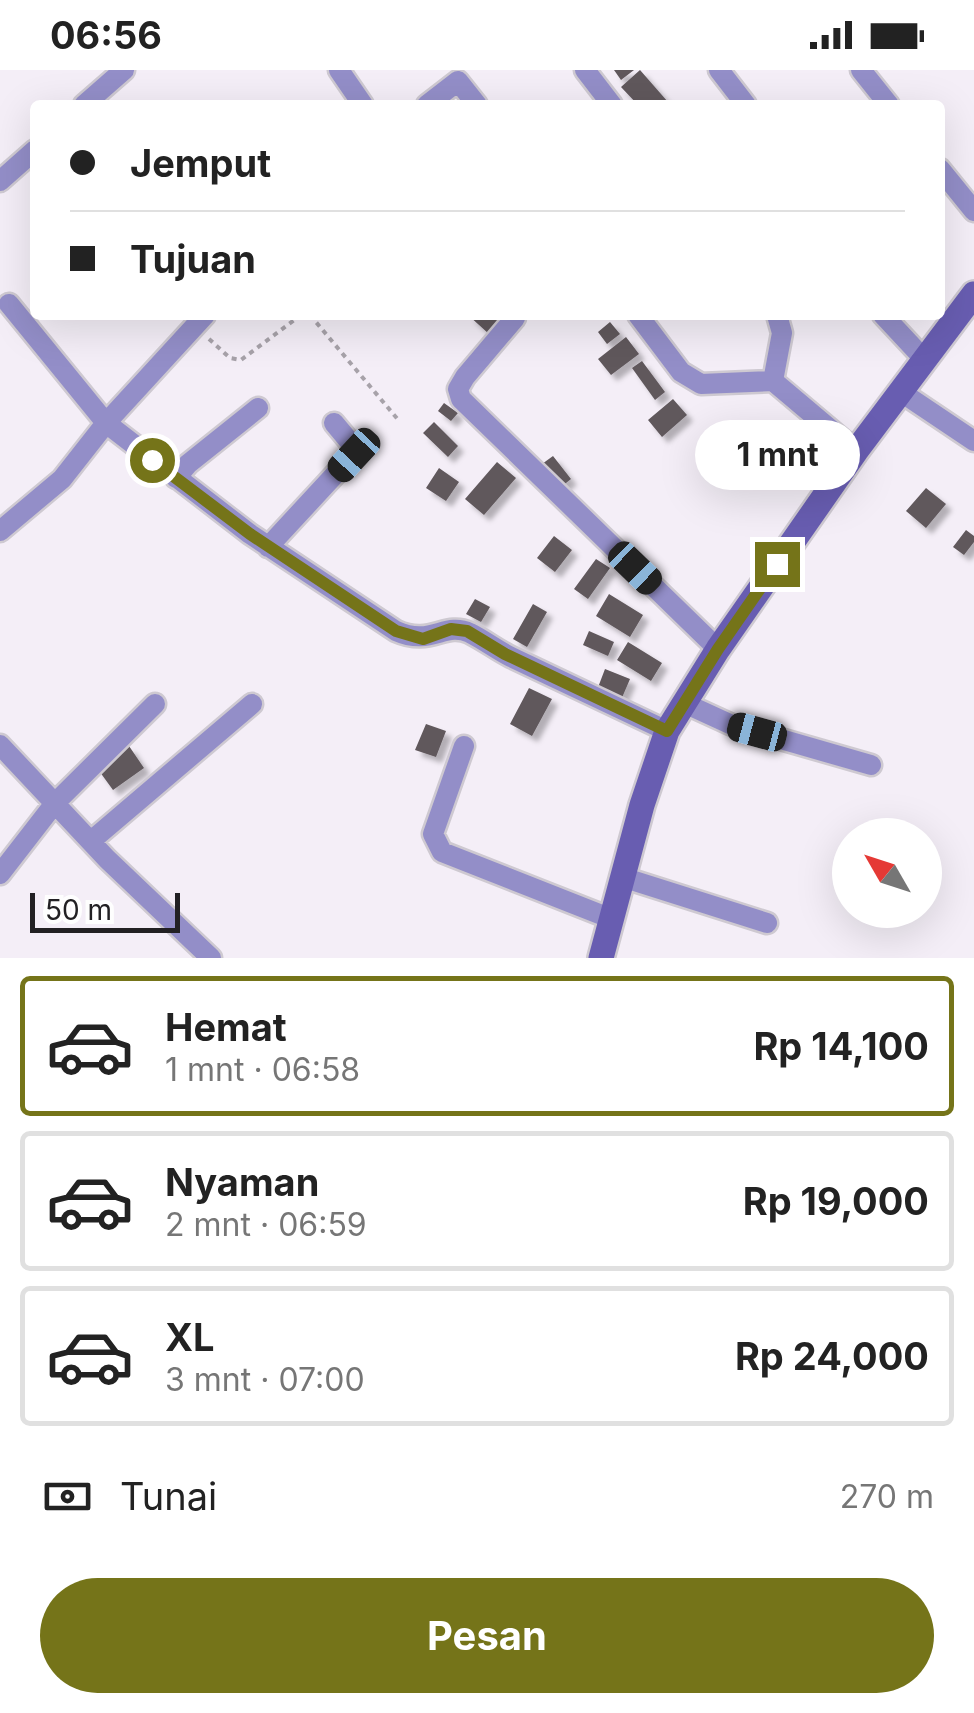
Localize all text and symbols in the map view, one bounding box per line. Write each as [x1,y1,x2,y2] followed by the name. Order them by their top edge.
[50,12,162,58] text: 06:56
[130,140,271,186] text: Jemput
[130,236,256,282] text: Tujuan
[694,419,860,489] callout: 1 mnt
[323,423,385,487] car
[736,435,819,474] text: 1 mnt
[130,438,175,483] route start
[603,536,667,600] car
[755,542,800,587] route end
[724,710,790,754] car
[832,818,942,928] north arrow
[832,818,942,928] map controls
[30,888,180,933] scale bar
[45,893,112,927] text: 50 m
[45,1001,135,1091] icon: car
[165,1004,287,1050] text: Hemat
[753,1023,929,1069] text: Rp 14,100
[165,1050,360,1089] text: 1 mnt · 06:58
[45,1156,135,1246] icon: car
[165,1159,319,1205] text: Nyaman
[743,1178,929,1224] text: Rp 19,000
[165,1205,367,1244] text: 2 mnt · 06:59
[45,1311,135,1401] icon: car
[165,1314,215,1360] text: XL
[735,1333,929,1379] text: Rp 24,000
[165,1360,365,1399] text: 3 mnt · 07:00
[40,1469,95,1524] icon: cash
[120,1473,217,1519] text: Tunai
[840,1477,934,1516] text: 270 m
[40,1578,934,1693] button: Pesan

